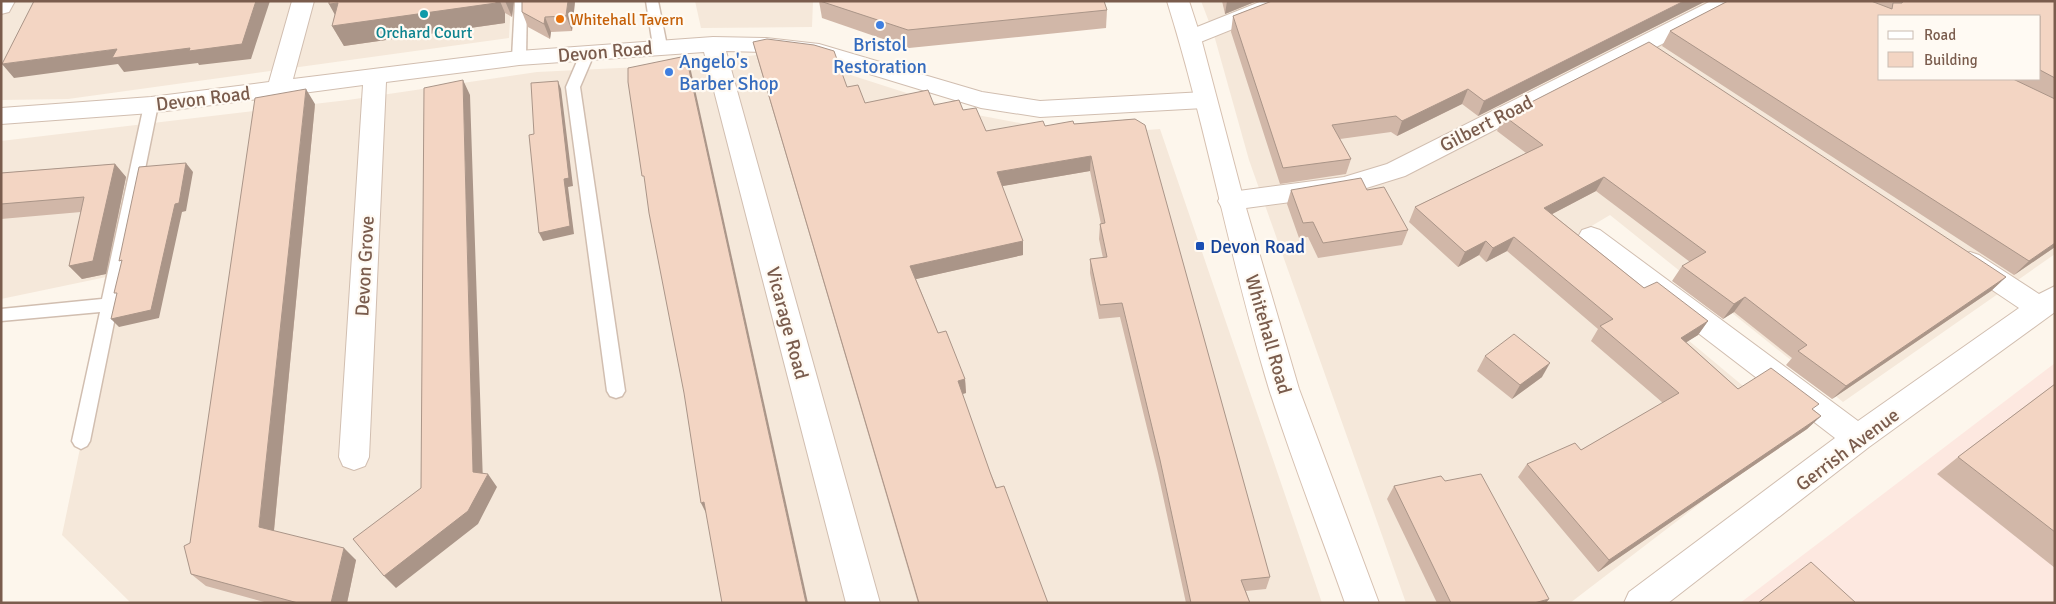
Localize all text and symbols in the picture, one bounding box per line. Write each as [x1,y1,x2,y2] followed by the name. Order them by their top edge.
[418,8,430,20] marker: Orchard Court
[570,10,684,30] place label: Whitehall Tavern
[554,13,566,25] marker: Whitehall Tavern
[1878,15,2041,80] legend
[874,19,886,31] marker: Bristol Restoration
[376,23,473,43] place label: Orchard Court
[1924,26,1956,44] text: Road
[833,33,927,79] place label: Bristol Restoration
[557,36,653,68] street label: Devon Road
[679,50,779,96] place label: Angelo's Barber Shop
[1924,51,1978,69] text: Building
[663,66,675,78] marker: Angelo's Barber Shop
[154,81,252,117] street label: Devon Road
[1436,90,1537,158] street label: Gilbert Road
[350,215,380,317] street label: Devon Grove
[1210,235,1305,259] place label: Devon Road
[1194,240,1206,252] marker: Devon Road
[761,264,814,382] street label: Vicarage Road
[1240,272,1297,397] street label: Whitehall Road
[1791,403,1904,497] street label: Gerrish Avenue

